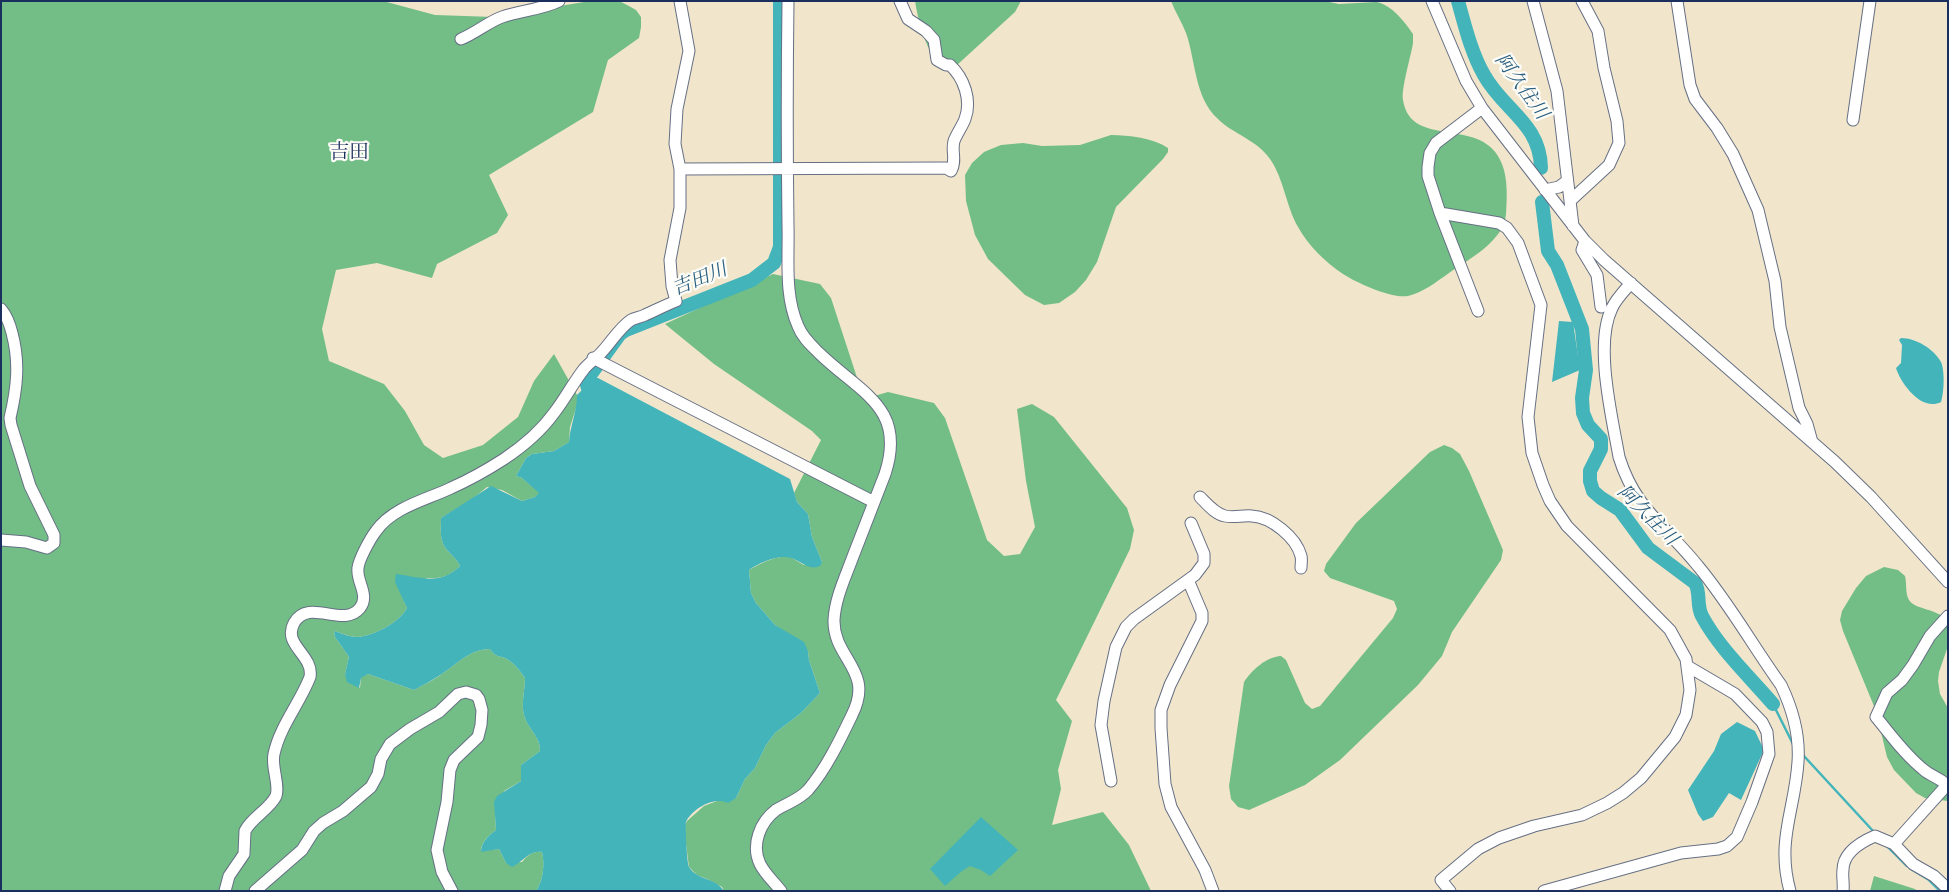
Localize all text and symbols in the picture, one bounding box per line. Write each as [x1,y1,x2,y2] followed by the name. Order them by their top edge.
[1489,50,1553,124] water label: 阿久住川
[329,141,369,165] district label: 吉田
[669,259,731,301] water label: 吉田川
[1612,481,1682,551] water label: 阿久住川

